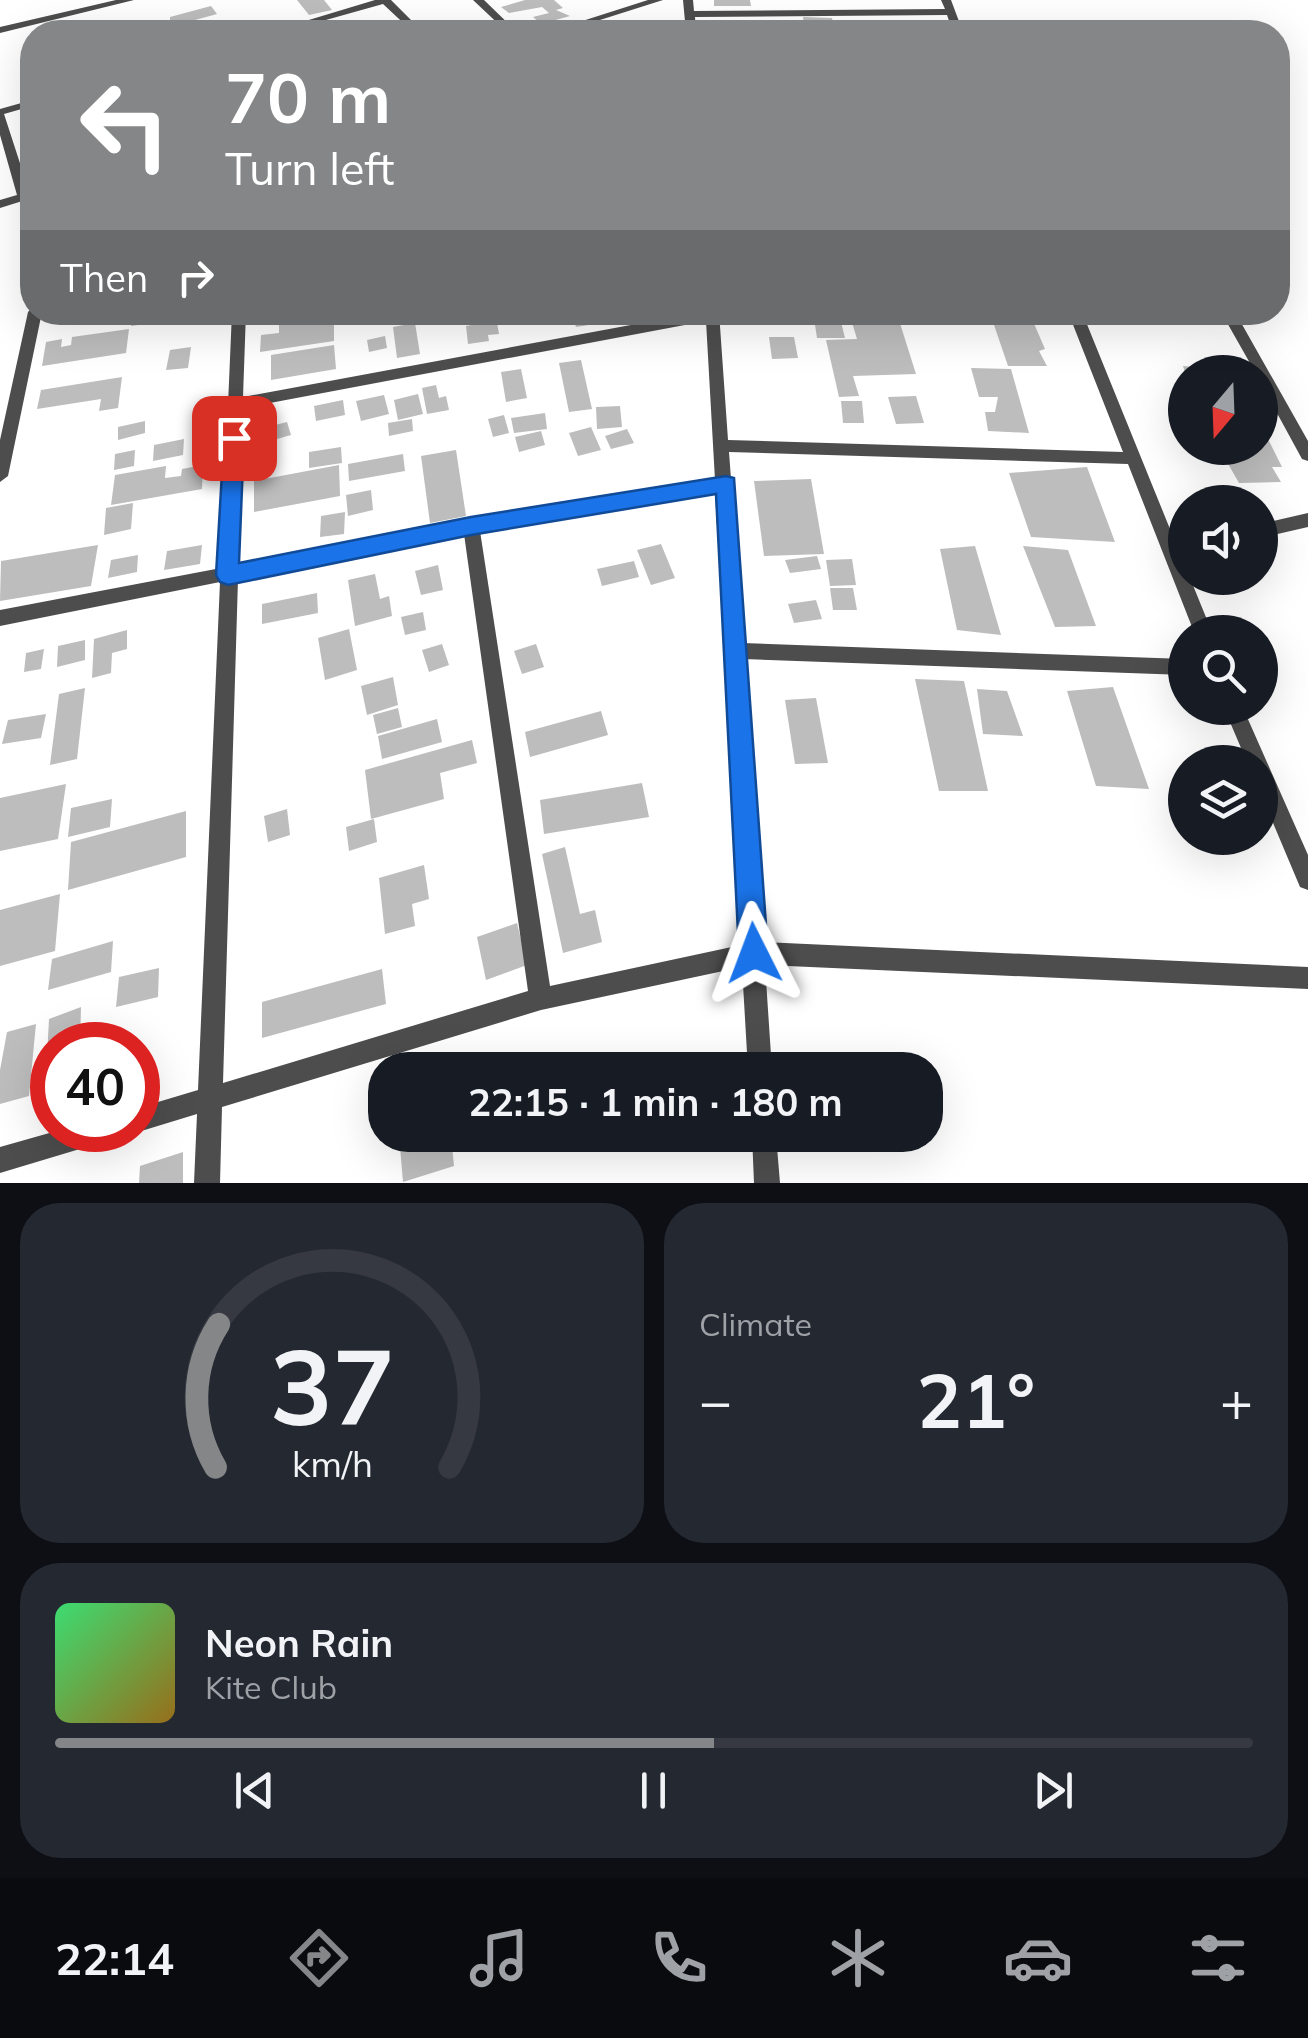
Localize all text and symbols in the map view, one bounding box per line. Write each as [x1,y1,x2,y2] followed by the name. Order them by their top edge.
[225,53,391,141] text: 70 m
[60,60,190,190] icon: left
[225,140,394,196] text: Turn left
[168,250,223,305] icon: right
[60,254,148,302] text: Then
[1168,355,1278,465] north arrow
[1168,355,1278,855] map controls
[192,396,277,481] pin
[207,411,262,466] icon: arrive
[1168,485,1278,595] button: sound
[1168,615,1278,725] button: search
[1168,745,1278,855] button: layers
[702,901,806,1005] position arrow
[30,1022,160,1152] speed limit sign: 40
[468,1078,843,1126] text: 22:15 · 1 min · 180 m
[699,1304,812,1344] text: Climate
[270,1320,394,1451] text: 37
[917,1353,1035,1447] text: 21°
[699,1366,732,1435] text: −
[1220,1366,1253,1435] text: +
[292,1441,372,1486] text: km/h
[205,1619,393,1667] text: Neon Rain
[205,1667,337,1707] text: Kite Club
[227,1763,282,1818] icon: previous
[626,1763,681,1818] icon: pause
[1026,1763,1081,1818] icon: next
[284,1923,354,1993] icon: directions
[464,1923,534,1993] icon: music
[644,1923,714,1993] icon: phone
[823,1923,893,1993] icon: climate
[1003,1923,1073,1993] icon: car
[1183,1923,1253,1993] icon: filters
[55,1930,174,1986] text: 22:14

